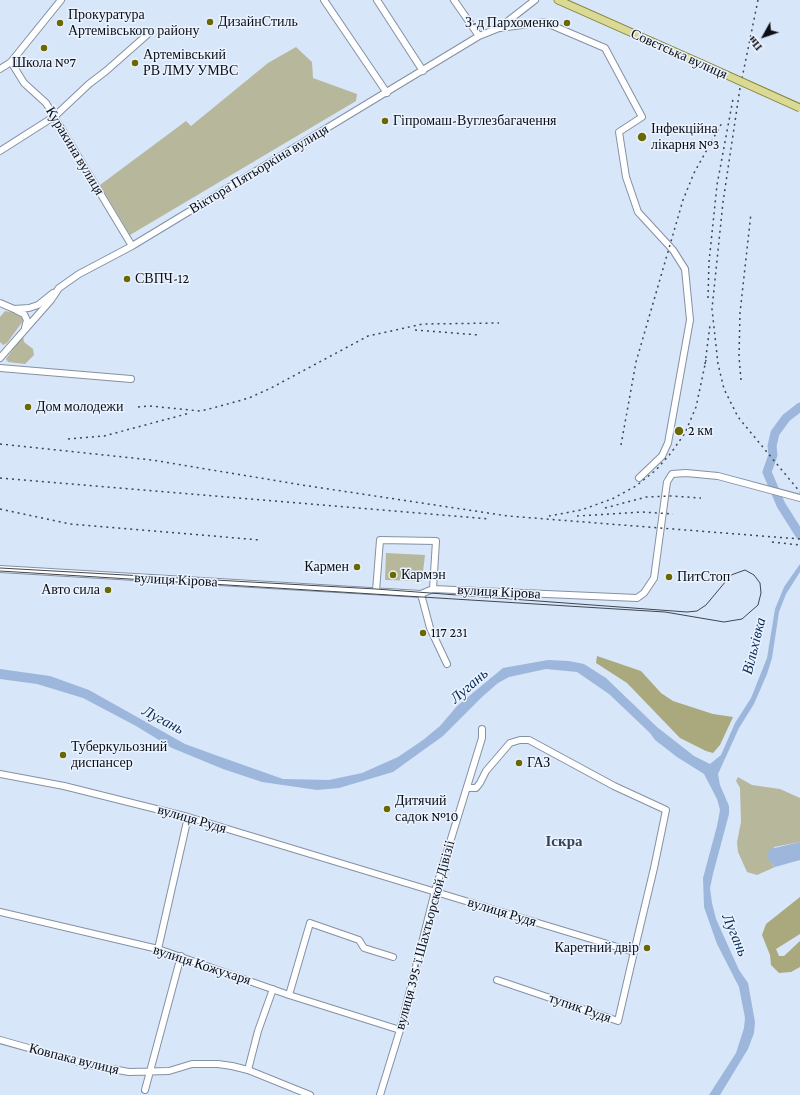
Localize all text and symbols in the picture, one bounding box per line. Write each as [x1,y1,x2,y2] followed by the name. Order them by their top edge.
[68,7,199,40] place label: Прокуратура Артемівського району
[218,14,298,30] place label: ДизайнСтиль
[465,15,559,31] place label: З-д Пархоменко
[744,16,784,56] north arrow
[205,17,215,27] marker: ДизайнСтиль
[55,18,65,28] marker: Прокуратура Артемівського району
[562,18,572,28] marker: З-д Пархоменко
[628,25,730,83] street label: Совєтська вулиця
[745,34,764,53] text: Пн
[39,43,49,53] marker: Школа №7
[143,47,238,80] place label: Артемівський РВ ЛМУ УМВС
[12,55,76,71] place label: Школа №7
[130,58,140,68] marker: Артемівський РВ ЛМУ УМВС
[42,104,108,198] street label: Куракина вулиця
[393,113,557,129] place label: Гіпромаш-Вуглезбагачення
[380,116,390,126] marker: Гіпромаш-Вуглезбагачення
[186,121,332,217] street label: Віктора Пятьоркіна вулиця
[651,121,719,154] place label: Інфекційна лікарня №3
[636,131,648,143] marker: Інфекційна лікарня №3
[135,271,189,287] place label: СВПЧ-12
[122,274,132,284] marker: СВПЧ-12
[36,399,124,415] place label: Дом молодежи
[23,402,33,412] marker: Дом молодежи
[688,423,713,439] place label: 2 км
[673,425,685,437] marker: 2 км
[304,559,349,575] place label: Кармен
[352,562,362,572] marker: Кармен
[401,567,446,583] place label: Кармэн
[134,569,218,591] street label: вулиця Кірова
[677,569,730,585] place label: ПитСтоп
[388,570,398,580] marker: Кармэн
[664,572,674,582] marker: ПитСтоп
[457,581,541,603] street label: вулиця Кірова
[41,582,100,598] place label: Авто сила
[103,585,113,595] marker: Авто сила
[738,616,770,676] water label: Вільхівка
[431,625,467,641] place label: 117 231
[418,628,428,638] marker: 117 231
[446,665,492,707] water label: Лугань
[139,702,187,738] water label: Лугань
[71,739,167,772] place label: Туберкульозний диспансер
[58,750,68,760] marker: Туберкульозний диспансер
[527,755,550,771] place label: ГАЗ
[514,758,524,768] marker: ГАЗ
[395,793,458,826] place label: Дитячий садок №10
[156,801,228,837] street label: вулиця Рудя
[382,804,392,814] marker: Дитячий садок №10
[546,832,582,850] district label: Іскра
[392,838,458,1032] street label: вулиця 395-ї Шахтьорской Дівізіі
[466,894,538,930] street label: вулиця Рудя
[718,911,752,959] water label: Лугань
[555,940,639,956] place label: Каретний двір
[151,941,253,989] street label: вулиця Кожухаря
[642,943,652,953] marker: Каретний двір
[547,990,613,1026] street label: тупик Рудя
[27,1040,121,1078] street label: Ковпака вулиця

